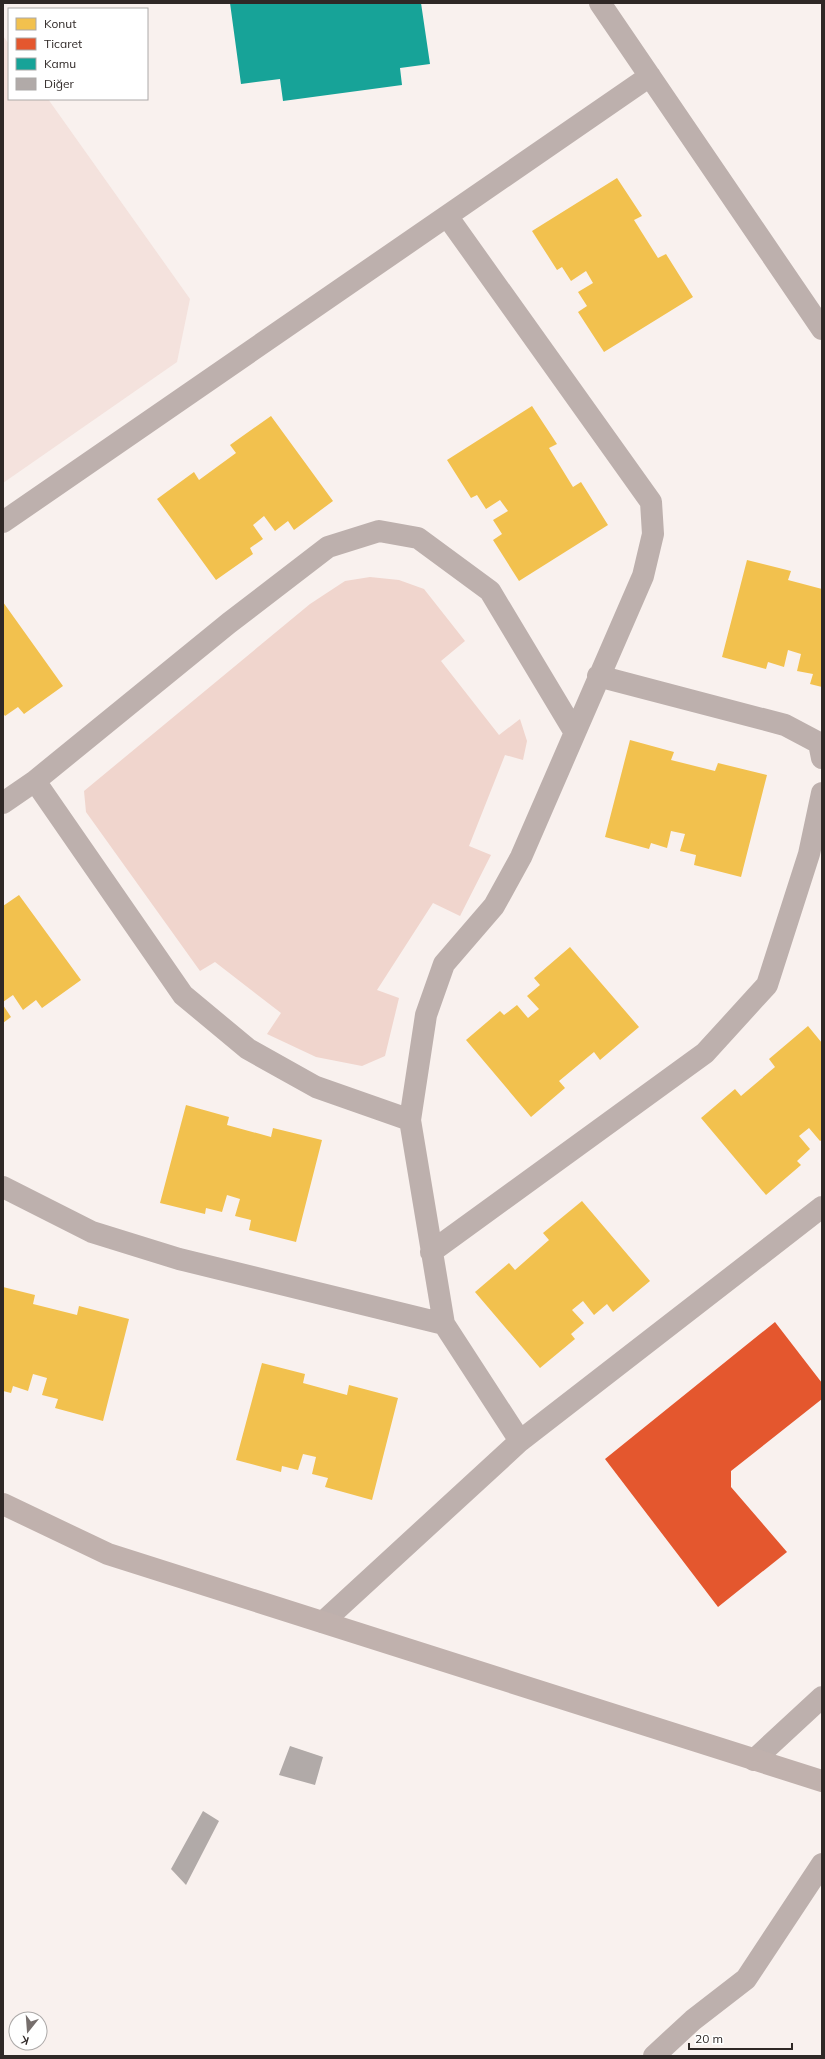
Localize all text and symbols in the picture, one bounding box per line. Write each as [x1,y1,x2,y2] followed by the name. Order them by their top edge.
[8,8,148,100] legend
[44,16,76,31] text: Konut
[44,36,82,51] text: Ticaret
[44,56,76,71] text: Kamu
[44,76,75,91] text: Diğer
[8,2011,48,2051] north arrow
[689,2025,792,2051] scale bar
[695,2031,723,2046] text: 20 m
[19,2033,31,2048] text: K

